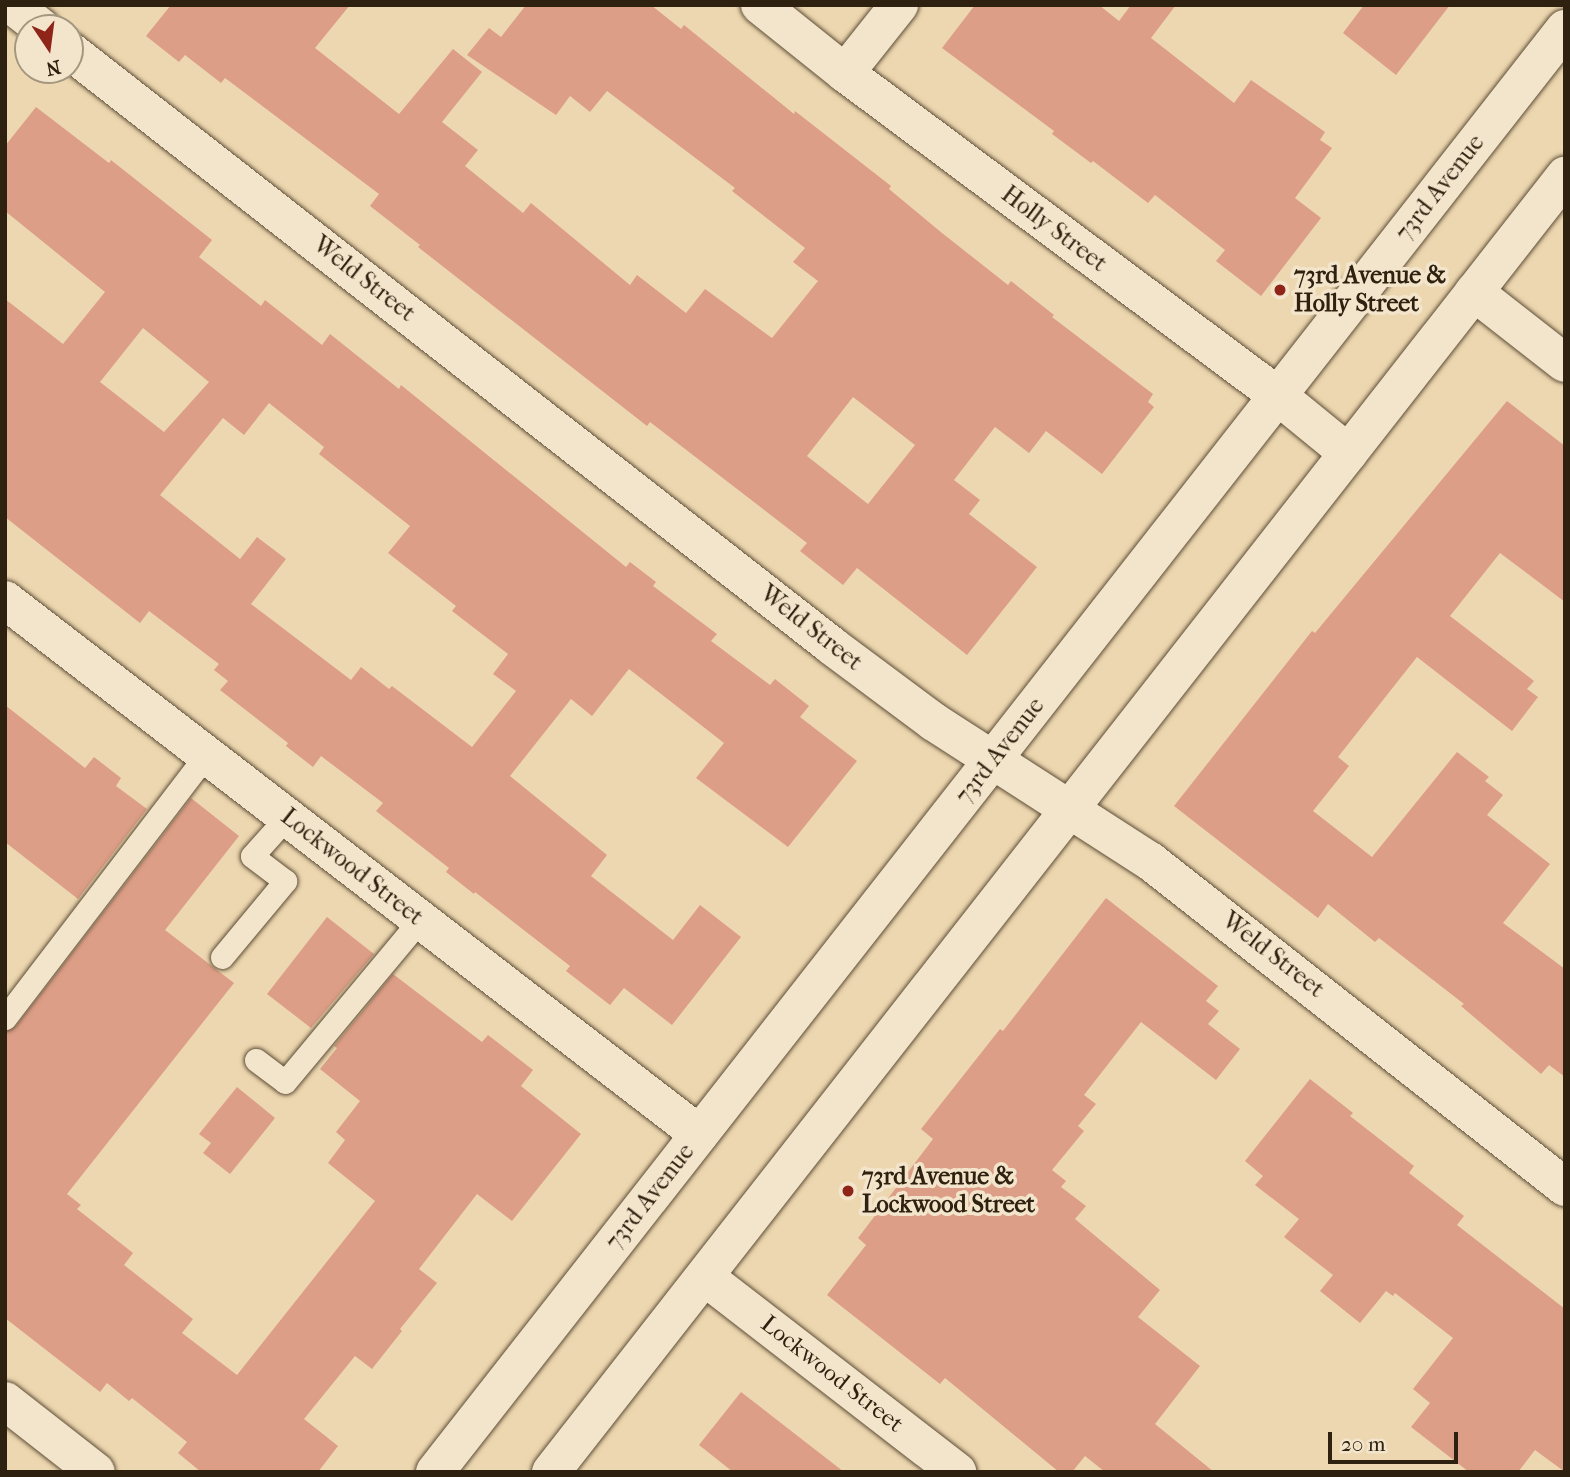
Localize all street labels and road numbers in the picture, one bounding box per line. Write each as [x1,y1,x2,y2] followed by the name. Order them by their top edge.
[1390,129,1490,247] street label: 73rd Avenue
[996,180,1112,278] street label: Holly Street
[307,230,421,328] street label: Weld Street
[754,579,868,677] street label: Weld Street
[950,692,1050,810] street label: 73rd Avenue
[275,802,429,932] street label: Lockwood Street
[1216,906,1330,1004] street label: Weld Street
[600,1138,700,1256] street label: 73rd Avenue
[755,1309,909,1439] street label: Lockwood Street

